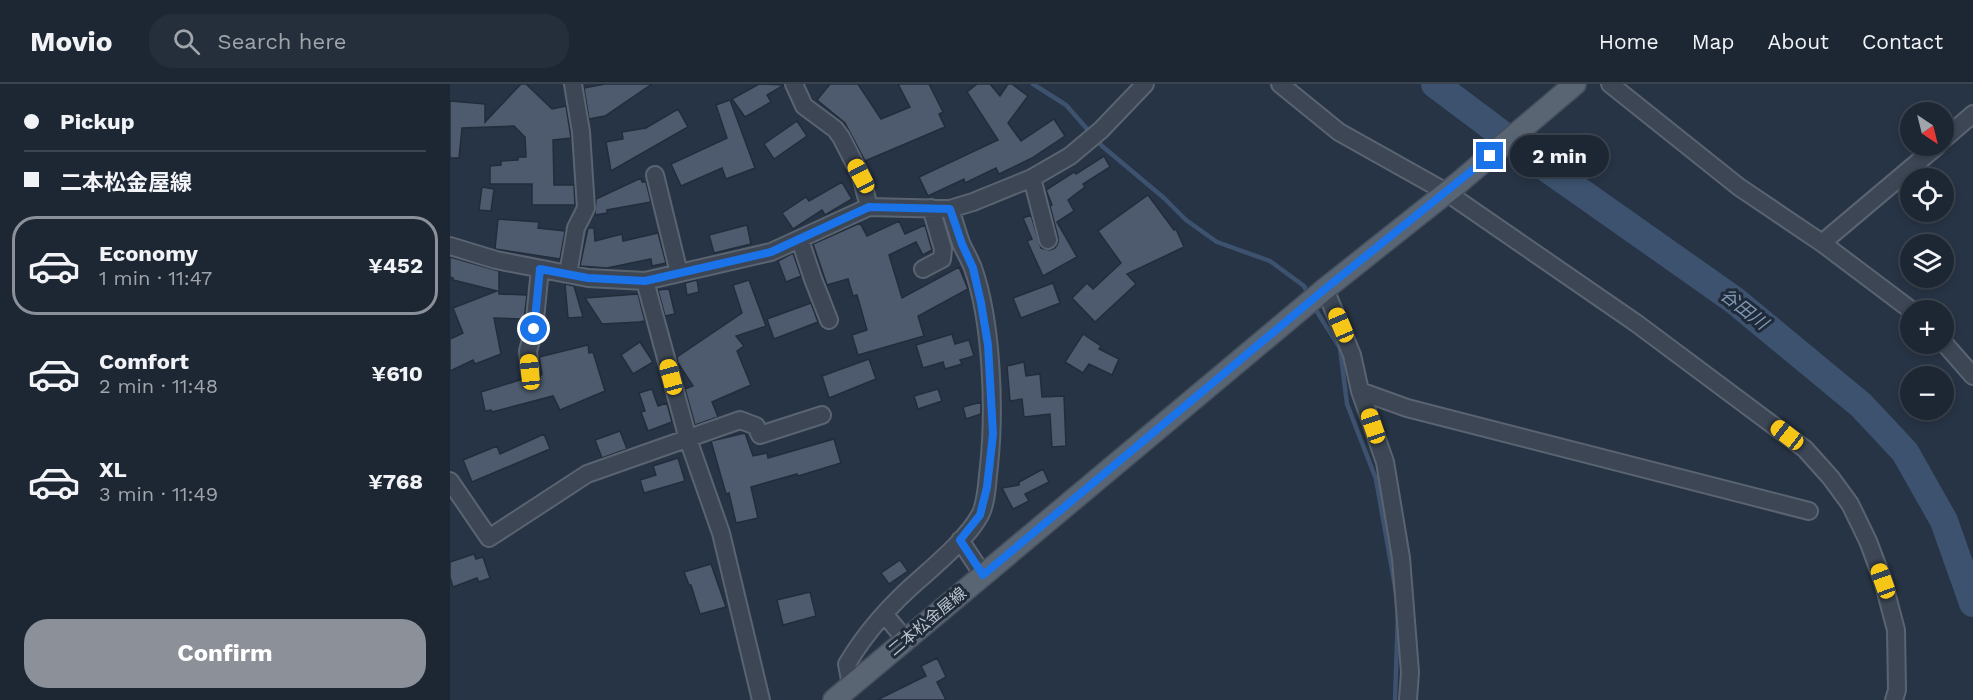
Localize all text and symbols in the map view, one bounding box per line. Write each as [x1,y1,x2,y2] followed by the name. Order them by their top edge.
[149,14,569,68] search box
[30,25,113,58] text: Movio
[170,25,203,58] icon: search
[218,29,347,54] text: Search here
[1599,29,1659,54] text: Home
[1692,29,1735,54] text: Map
[1768,29,1829,54] text: About
[1862,29,1943,54] text: Contact
[1900,102,1954,156] north arrow
[1900,102,1954,420] map controls
[60,109,135,134] text: Pickup
[1511,135,1610,177] callout: 2 min
[1476,142,1503,169] route end
[1532,144,1587,168] text: 2 min
[845,156,877,196] car
[1900,168,1954,222] button: locate
[60,170,192,195] text: 二本松金屋線
[1900,234,1954,288] button: layers
[27,239,81,293] icon: car
[99,241,198,266] text: Economy
[368,253,423,278] text: ¥452
[99,266,212,290] text: 1 min · 11:47
[1717,284,1774,335] water label: 谷田川
[1900,300,1954,354] button: +
[1326,305,1356,345] car
[520,315,547,342] route start
[27,347,81,401] icon: car
[99,349,189,374] text: Comfort
[519,353,541,391] car
[658,357,684,397] car
[372,361,423,386] text: ¥610
[1900,366,1954,420] button: −
[99,374,218,398] text: 2 min · 11:48
[1359,406,1387,446] car
[1767,417,1807,453] car
[27,455,81,509] icon: car
[99,457,127,482] text: XL
[368,469,423,494] text: ¥768
[99,482,218,506] text: 3 min · 11:49
[1868,561,1898,601] car
[884,583,970,660] street label: 二本松金屋線
[24,619,426,688] button: Confirm

